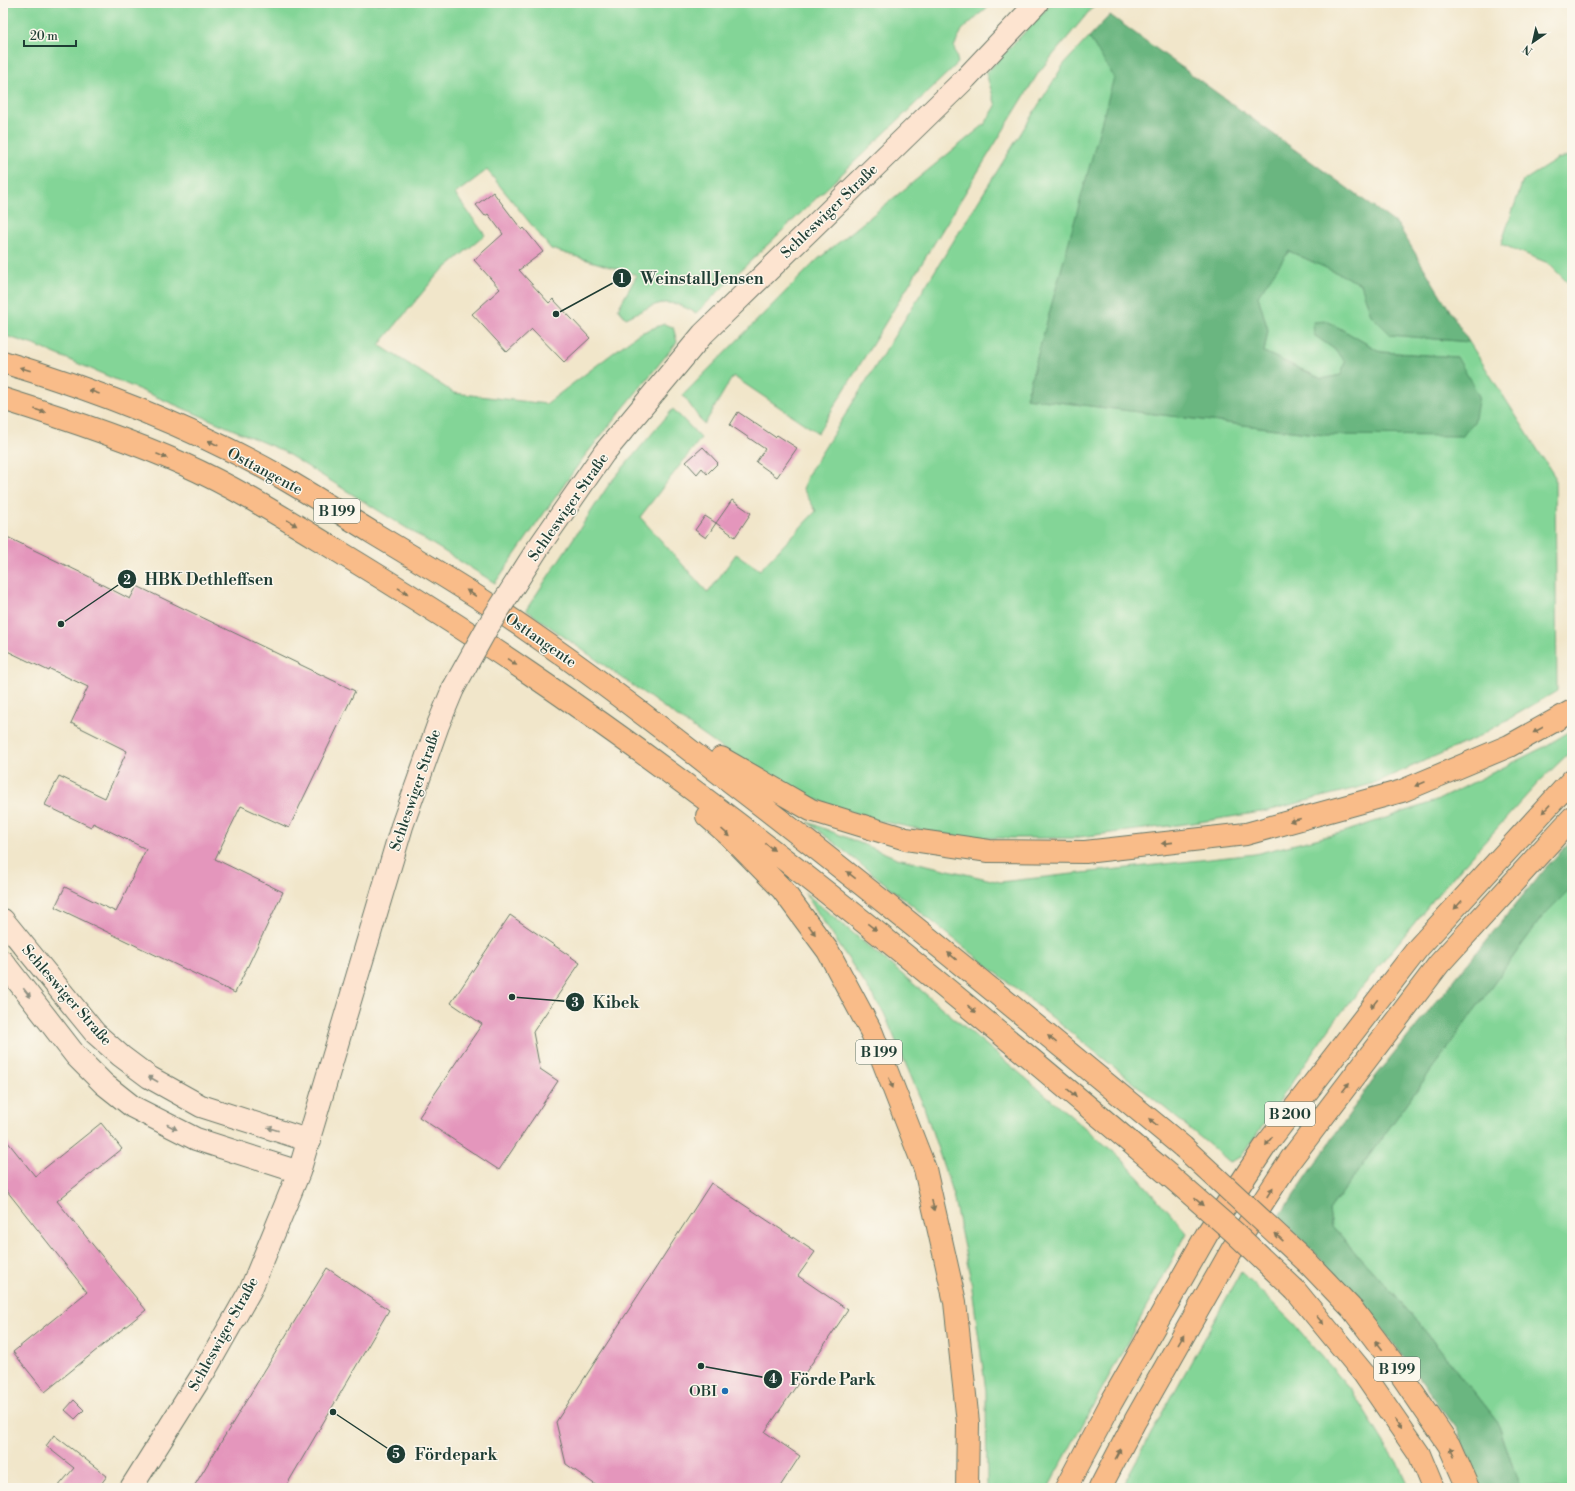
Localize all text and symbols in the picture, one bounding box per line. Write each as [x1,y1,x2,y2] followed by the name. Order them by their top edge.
[24,22,76,48] scale bar
[1513,22,1553,62] north arrow
[30,29,58,44] text: 20 m
[1520,41,1535,58] text: N
[777,160,882,263] street label: Schleswiger Straße
[612,264,772,292] callout: Weinstall Jensen
[639,269,764,289] text: Weinstall Jensen
[619,272,625,287] text: 1
[18,366,30,372] one-way arrow
[88,389,100,395] one-way arrow
[35,408,47,414] one-way arrow
[208,440,219,446] one-way arrow
[224,444,306,499] street label: Osttangente
[524,449,613,565] street label: Schleswiger Straße
[157,453,168,459] one-way arrow
[314,499,360,523] road number: B 199
[286,520,298,527] one-way arrow
[117,565,281,593] callout: HBK Dethleffsen
[145,570,273,590] text: HBK Dethleffsen
[123,573,131,588] text: 2
[398,587,408,595] one-way arrow
[466,589,476,597] one-way arrow
[501,609,580,672] street label: Osttangente
[507,658,518,665] one-way arrow
[386,727,445,854] street label: Schleswiger Straße
[1532,727,1544,733] one-way arrow
[1414,781,1425,787] one-way arrow
[1541,804,1550,814] one-way arrow
[1289,817,1301,823] one-way arrow
[721,829,732,838] one-way arrow
[1161,839,1173,846] one-way arrow
[764,842,775,851] one-way arrow
[845,870,856,879] one-way arrow
[1453,900,1462,910] one-way arrow
[866,922,877,931] one-way arrow
[808,925,817,936] one-way arrow
[18,941,116,1050] street label: Schleswiger Straße
[947,952,957,961] one-way arrow
[23,987,31,998] one-way arrow
[565,988,648,1016] callout: Kibek
[593,993,640,1013] text: Kibek
[571,996,579,1011] text: 3
[1370,999,1379,1010] one-way arrow
[967,1005,978,1014] one-way arrow
[1047,1034,1058,1043] one-way arrow
[856,1040,902,1064] road number: B 199
[147,1076,159,1083] one-way arrow
[889,1077,895,1089] one-way arrow
[1342,1082,1350,1093] one-way arrow
[1067,1088,1078,1097] one-way arrow
[1265,1102,1315,1126] road number: B 200
[1147,1117,1158,1126] one-way arrow
[166,1124,178,1130] one-way arrow
[266,1126,278,1132] one-way arrow
[1265,1135,1274,1146] one-way arrow
[1266,1187,1273,1198] one-way arrow
[1194,1197,1205,1206] one-way arrow
[931,1199,937,1211] one-way arrow
[1274,1232,1285,1241] one-way arrow
[184,1274,263,1395] street label: Schleswiger Straße
[1316,1315,1324,1326] one-way arrow
[1178,1334,1185,1346] one-way arrow
[1376,1340,1384,1350] one-way arrow
[1374,1357,1420,1381] road number: B 199
[763,1365,884,1393] callout: Förde Park
[790,1370,877,1390] text: Förde Park
[769,1372,777,1387] text: 4
[689,1382,717,1401] place label: OBI
[720,1386,730,1396] marker: OBI
[1394,1419,1402,1429] one-way arrow
[386,1440,505,1468] callout: Fördepark
[415,1445,498,1465] text: Fördepark
[1449,1446,1455,1458] one-way arrow
[392,1447,400,1462] text: 5
[1115,1448,1121,1459] one-way arrow

